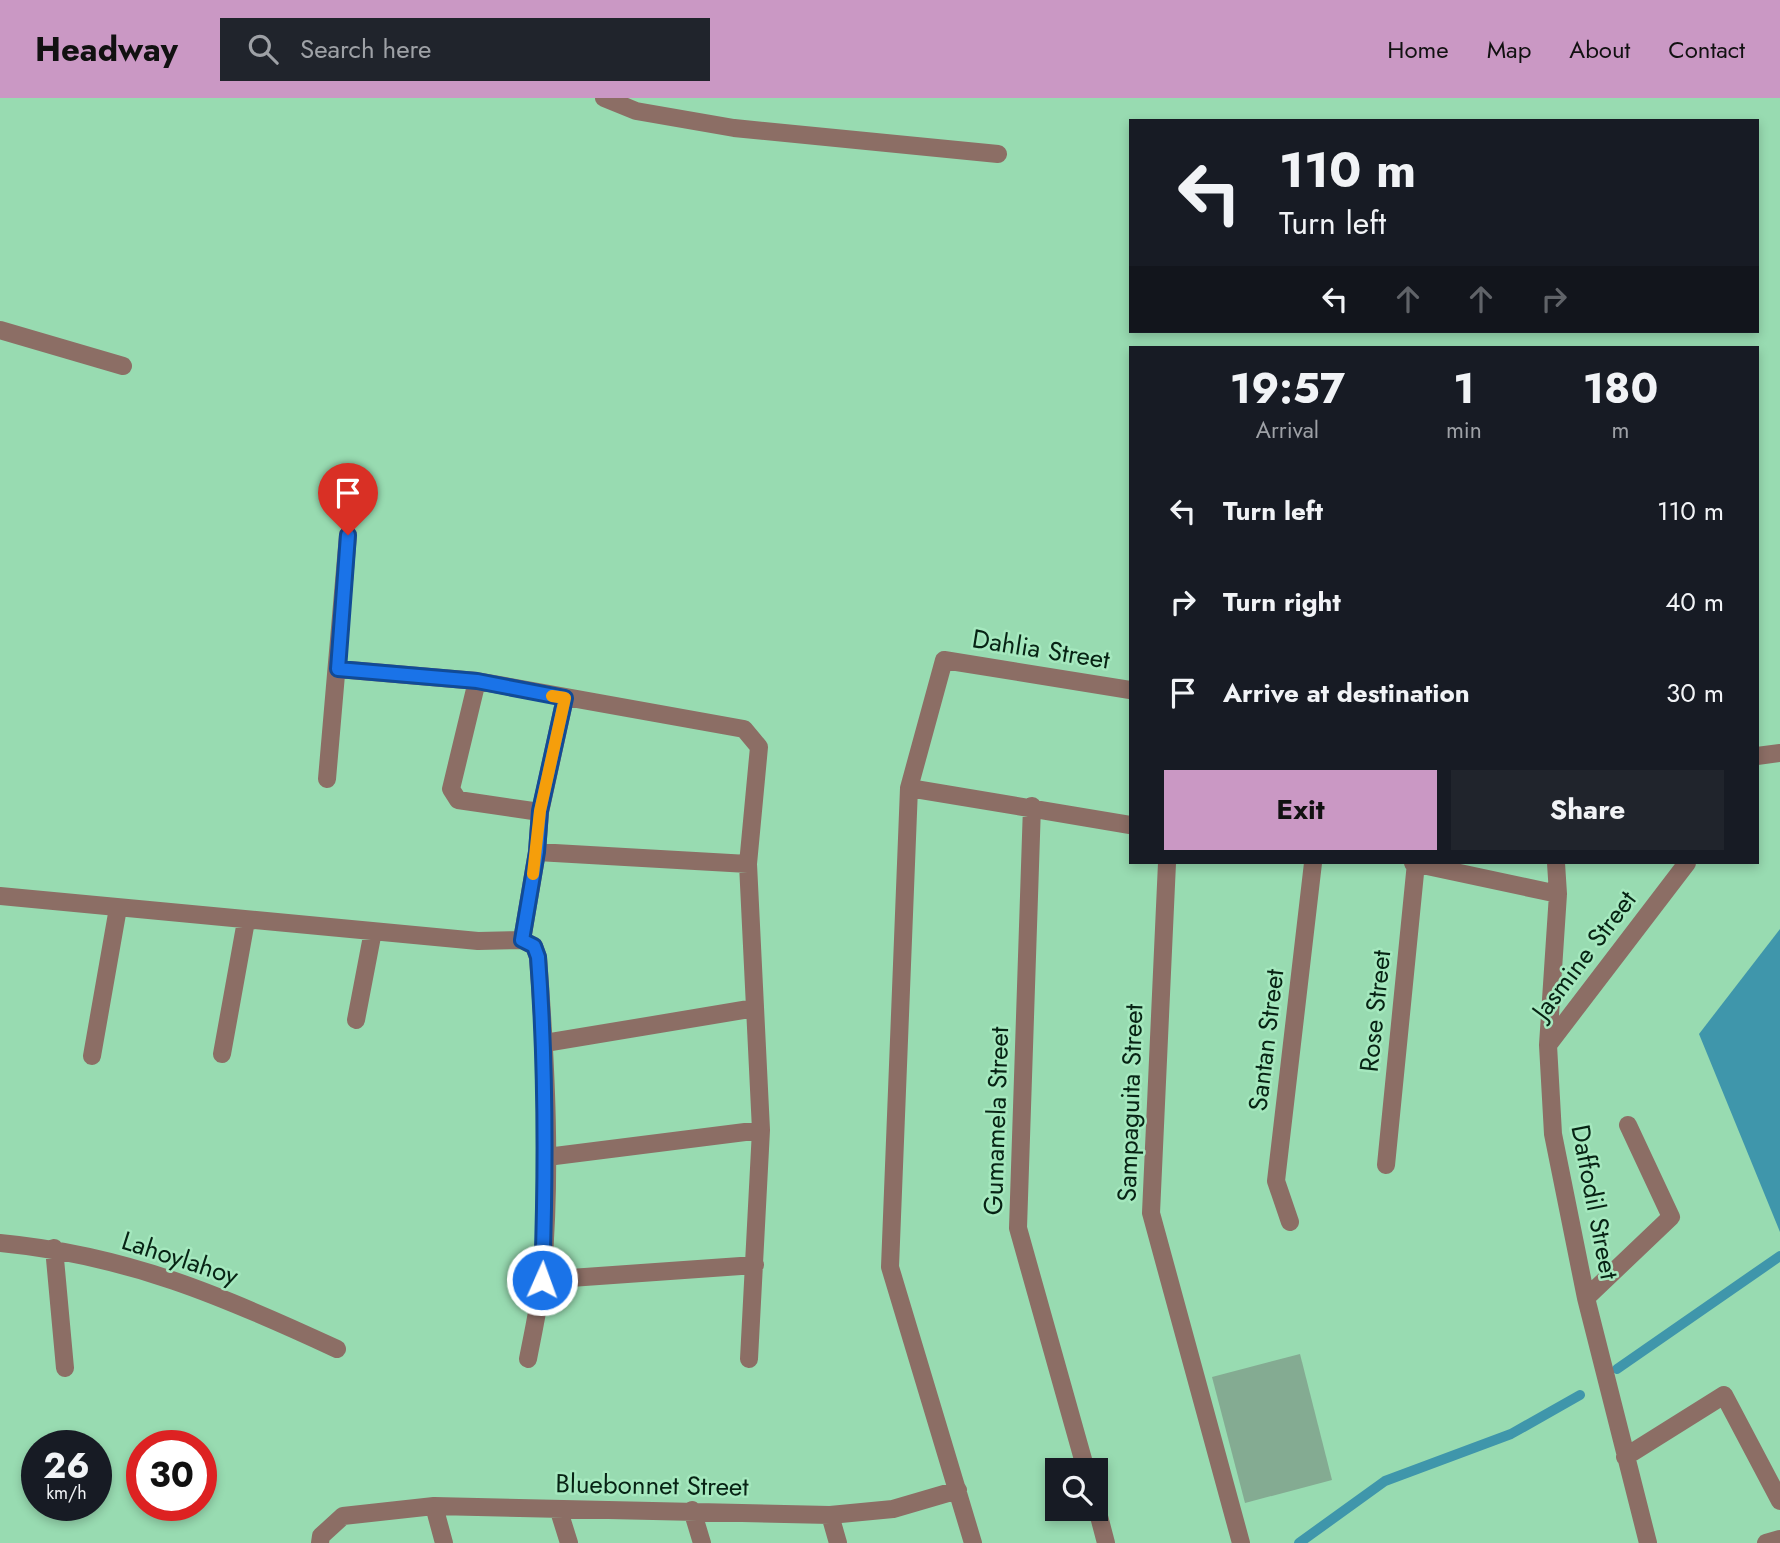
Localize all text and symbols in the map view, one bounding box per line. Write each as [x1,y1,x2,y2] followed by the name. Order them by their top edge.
[220,18,710,81] search box
[35,26,178,73] text: Headway
[244,30,282,68] icon: search
[300,30,431,68] text: Search here
[1387,32,1449,67] text: Home
[1487,32,1531,67] text: Map
[1569,32,1630,67] text: About
[1668,32,1745,67] text: Contact
[1279,135,1416,205] text: 110 m
[1164,147,1255,238] icon: left
[1279,200,1386,246] text: Turn left
[1316,280,1354,318] icon: left
[1389,280,1427,318] icon: ahead
[1462,280,1500,318] icon: ahead
[1535,280,1573,318] icon: right
[1230,358,1345,419] text: 19:57
[1453,358,1475,419] text: 1
[1583,358,1658,419] text: 180
[1256,413,1319,447] text: Arrival
[1446,413,1482,447] text: min
[1611,413,1629,447] text: m
[318,463,378,535] pin
[329,474,367,512] icon: arrive
[1164,492,1202,530] icon: left
[1223,492,1323,530] text: Turn left
[1657,492,1724,530] text: 110 m
[1164,583,1202,621] icon: right
[1223,583,1341,621] text: Turn right
[1665,583,1724,621] text: 40 m
[969,619,1113,679] street label: Dahlia Street
[1164,674,1202,712] icon: arrive
[1223,674,1470,712] text: Arrive at destination
[1666,674,1724,712] text: 30 m
[1164,770,1437,850] button: Exit
[1451,770,1724,850] button: Share
[1521,882,1646,1030] street label: Jasmine Street
[1350,947,1400,1074] street label: Rose Street
[1238,966,1294,1113] street label: Santan Street
[1108,1003,1152,1203] street label: Sampaguita Street
[974,1025,1018,1216] street label: Gumamela Street
[1561,1121,1629,1283] street label: Daffodil Street
[117,1221,244,1295] street label: Lahoylahoy
[505,1243,579,1317] position arrow
[126,1430,217,1521] speed limit sign: 30
[43,1441,90,1491] text: 26
[1045,1458,1108,1521] map controls
[1045,1458,1108,1521] button: search
[555,1464,750,1506] street label: Bluebonnet Street
[46,1480,87,1506] text: km/h

